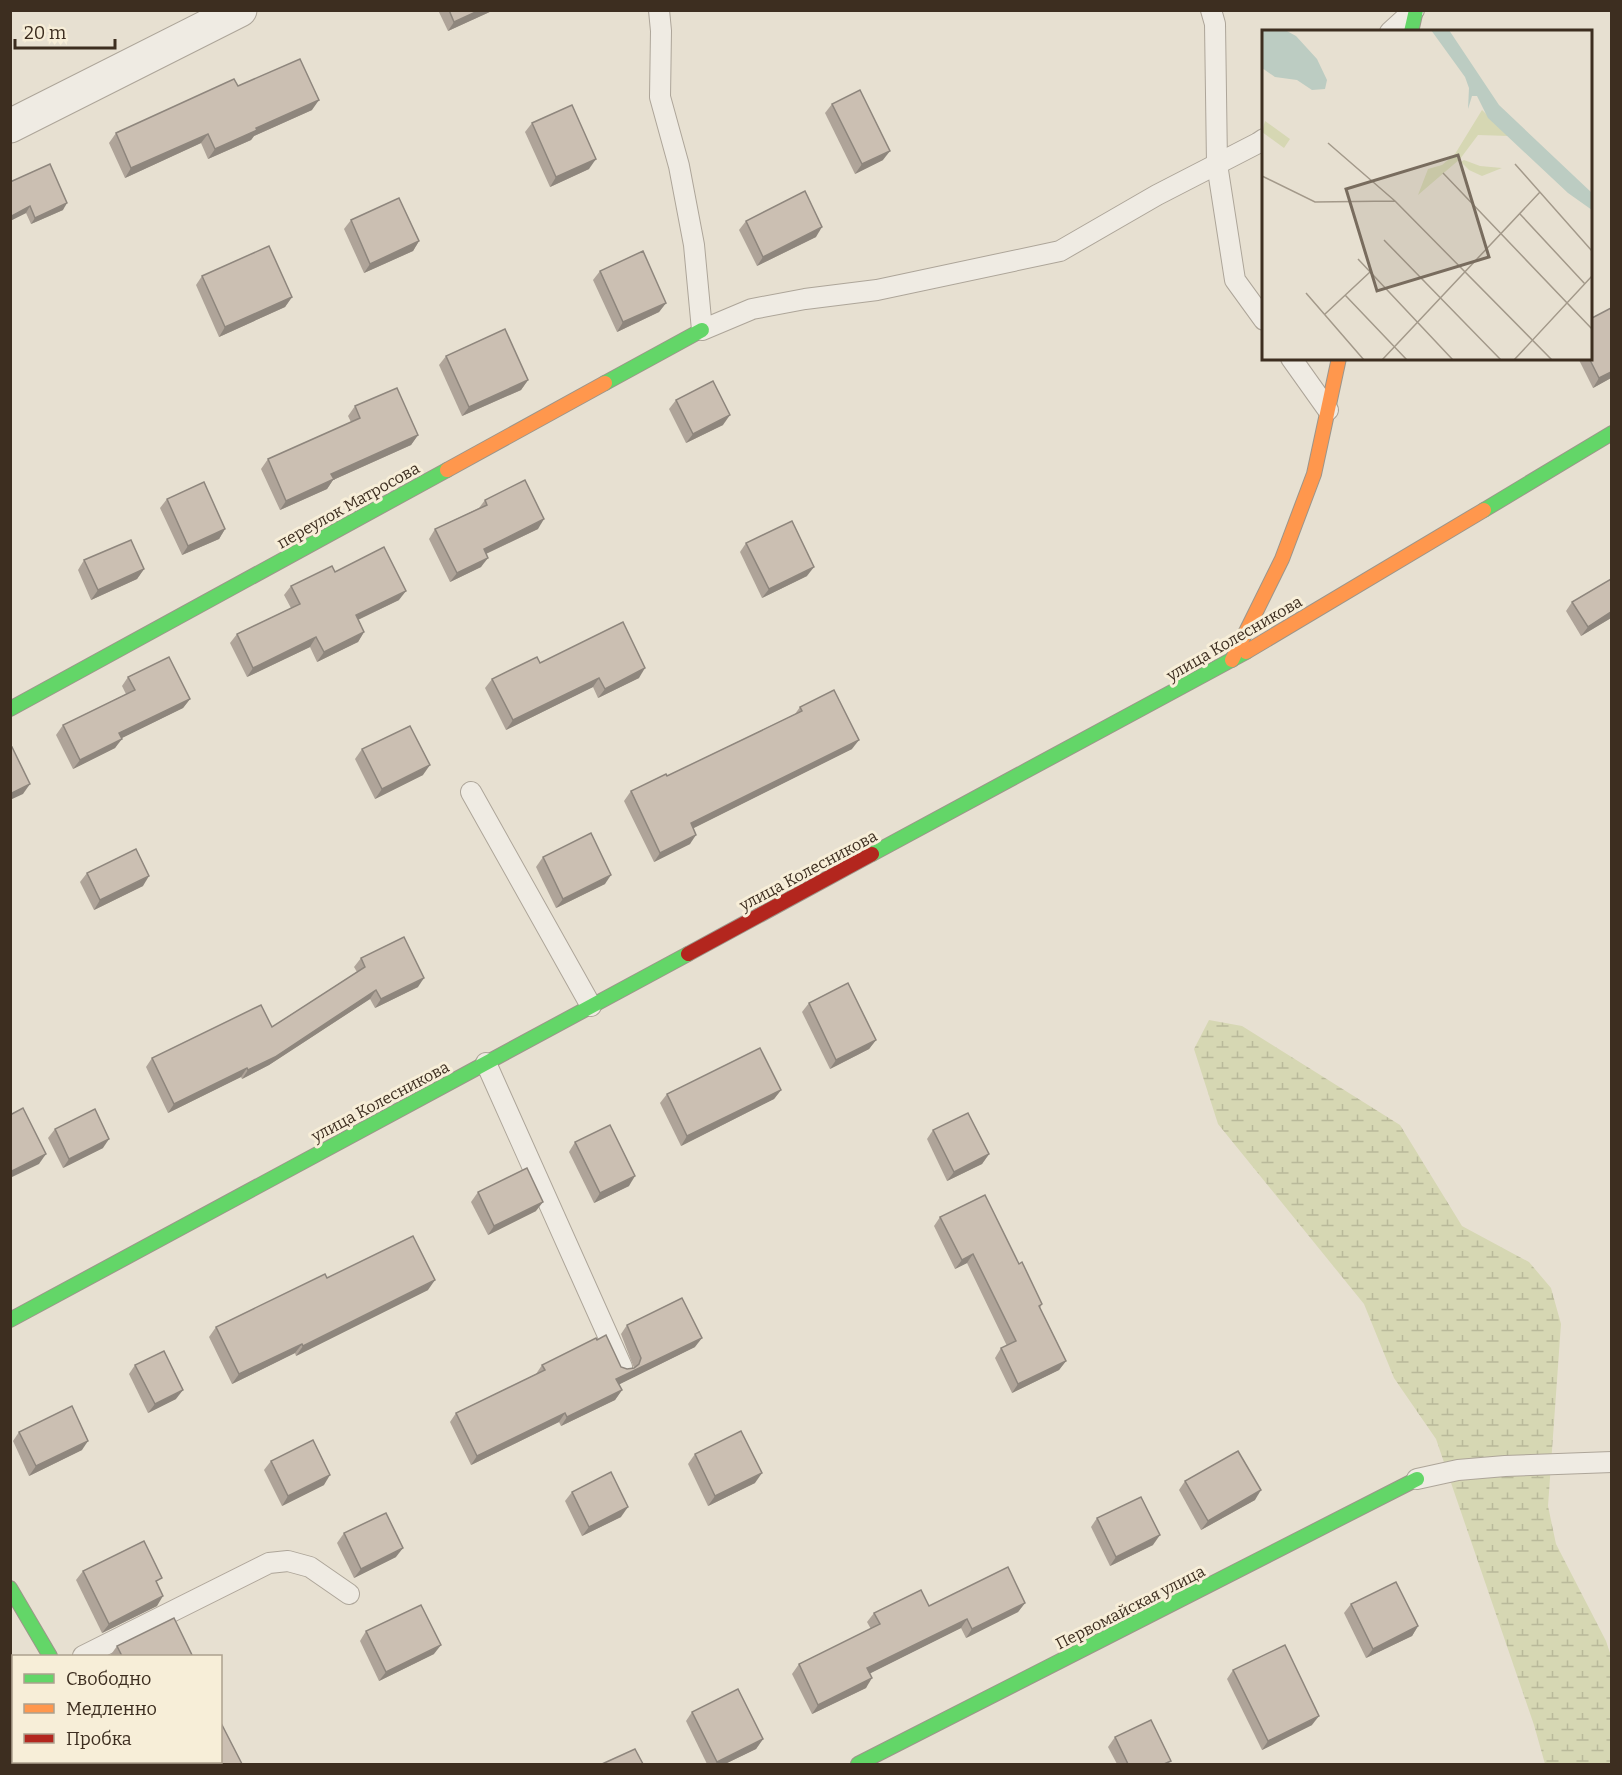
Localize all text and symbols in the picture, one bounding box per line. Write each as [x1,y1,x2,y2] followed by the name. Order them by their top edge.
[15,12,116,50] scale bar
[24,22,66,44] text: 20 m
[1262,30,1592,360] inset map
[274,458,423,553] street label: переулок Матросова
[1162,592,1306,685] street label: улица Колесникова
[735,826,881,915] street label: улица Колесникова
[307,1057,453,1146] street label: улица Колесникова
[1052,1561,1208,1653] street label: Первомайская улица
[12,1655,222,1763] legend
[66,1668,151,1690] text: Свободно
[66,1698,157,1720] text: Медленно
[66,1728,132,1750] text: Пробка

